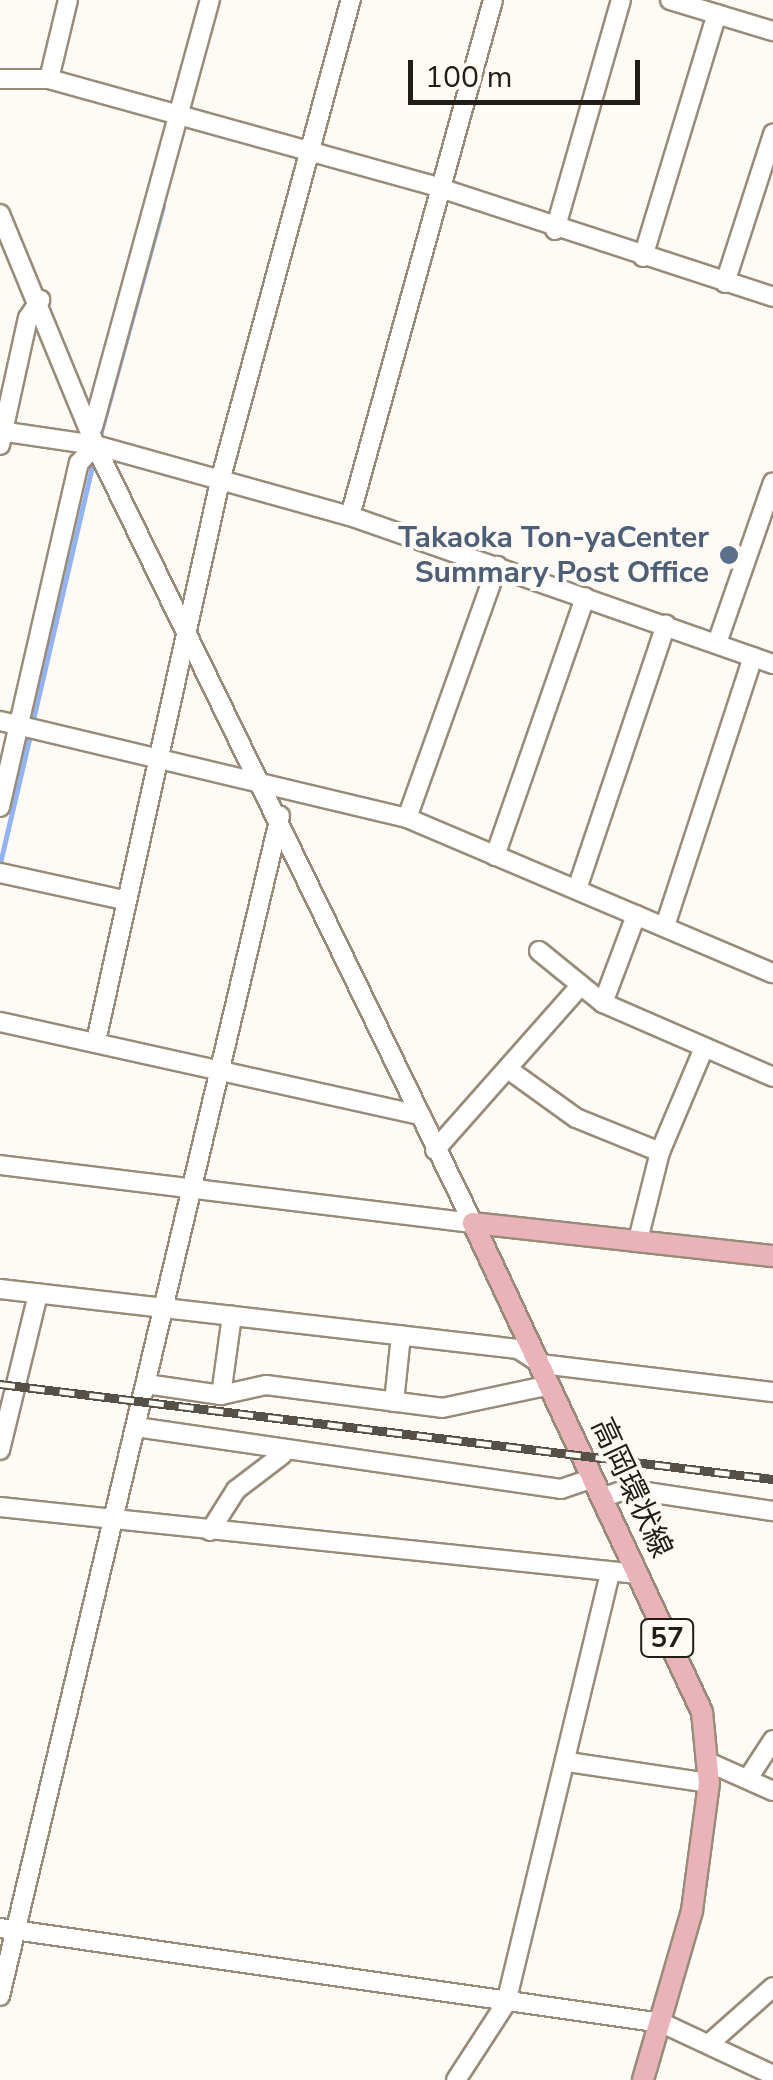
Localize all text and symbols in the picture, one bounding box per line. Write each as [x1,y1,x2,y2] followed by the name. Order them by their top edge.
[413,40,646,102] scale bar
[425,57,512,98] text: 100 m
[398,520,709,590] place label: Takaoka Ton-yaCenter Summary Post Office
[718,544,740,566] marker: Takaoka Ton-yaCenter Summary Post Office
[583,1412,679,1564] street label: 高岡環状線
[640,1615,694,1661] road number: 57

